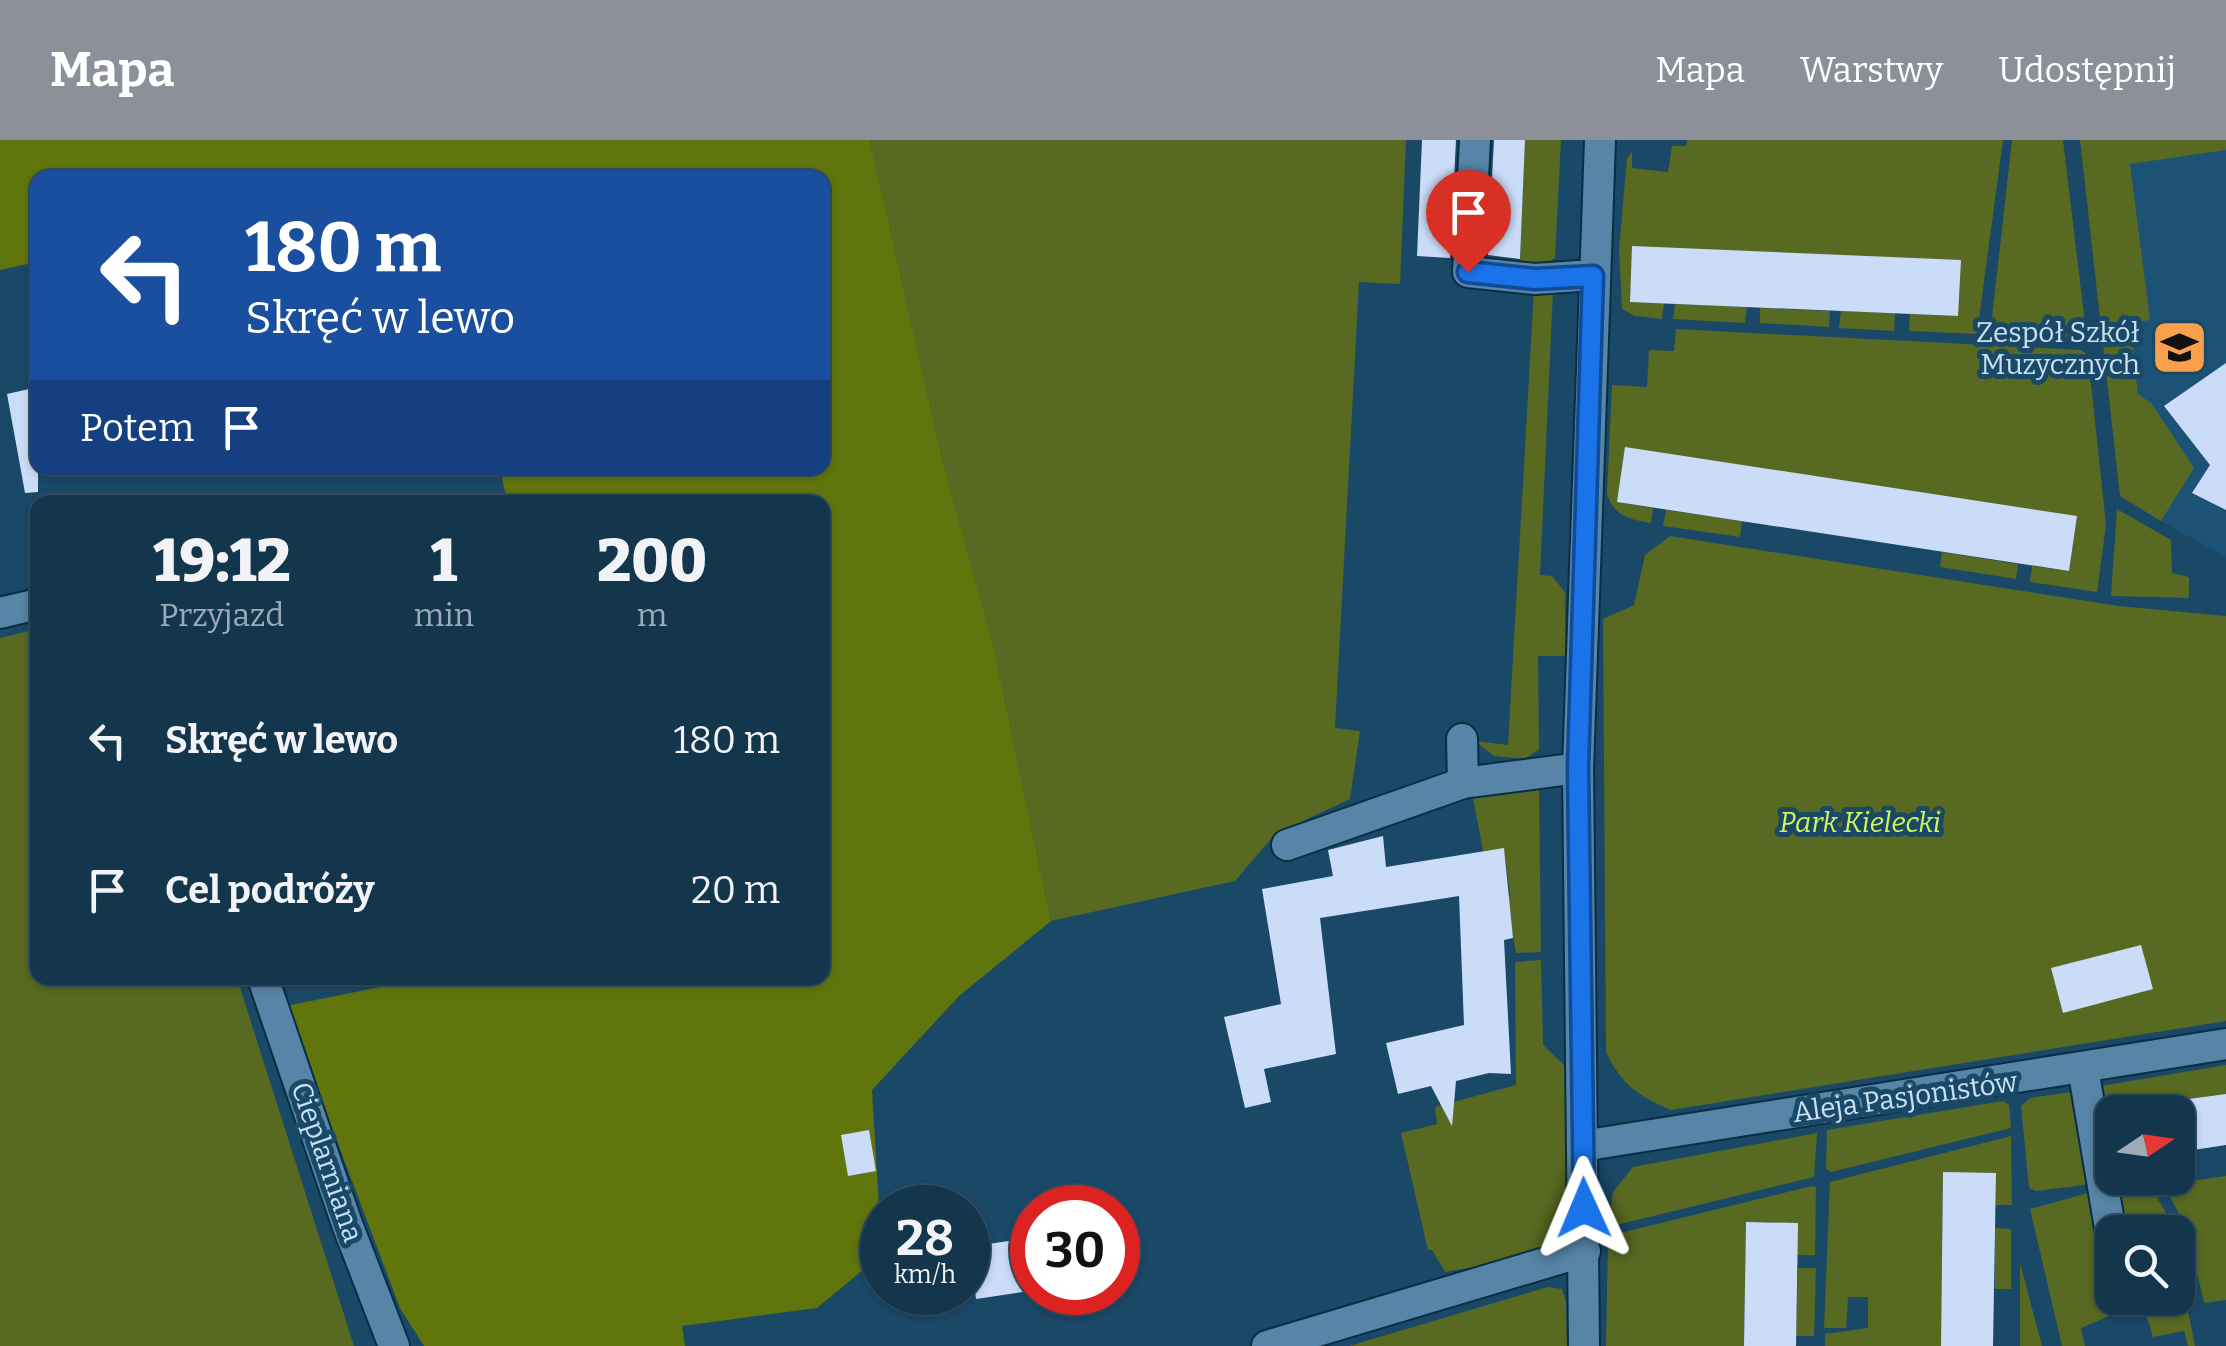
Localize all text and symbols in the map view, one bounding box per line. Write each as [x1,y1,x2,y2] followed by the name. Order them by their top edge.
[50,41,174,99] text: Mapa
[1655,49,1745,91] text: Mapa
[1800,49,1943,91] text: Warstwy
[1998,49,2176,91] text: Udostępnij
[1426,170,1511,273] pin
[1441,185,1496,240] icon: arrive
[245,206,441,290] text: 180 m
[80,210,210,340] icon: left
[245,291,515,345] text: Skręć w lewo
[1976,316,2140,381] place label: Zespół Szkół Muzycznych
[2149,318,2209,378] school or university icon: Zespół Szkół Muzycznych
[214,400,269,455] icon: arrive
[80,405,194,451] text: Potem
[153,525,291,597] text: 19:12
[431,525,457,597] text: 1
[597,525,707,597] text: 200
[159,596,284,634] text: Przyjazd
[414,596,474,634] text: min
[637,596,667,634] text: m
[80,713,135,768] icon: left
[165,717,398,763] text: Skręć w lewo
[674,717,780,763] text: 180 m
[1779,806,1941,839] park label: Park Kielecki
[80,863,135,918] icon: arrive
[165,867,375,913] text: Cel podróży
[691,867,780,913] text: 20 m
[1791,1065,2020,1129] street label: Aleja Pasjonistów
[284,1078,370,1246] street label: Cieplarniana
[2095,1095,2195,1195] north arrow
[2095,1095,2195,1315] map controls
[1532,1156,1636,1260] position arrow
[1010,1185,1140,1315] speed limit sign: 30
[896,1208,954,1268] text: 28
[2095,1215,2195,1315] button: search
[894,1260,956,1290] text: km/h

